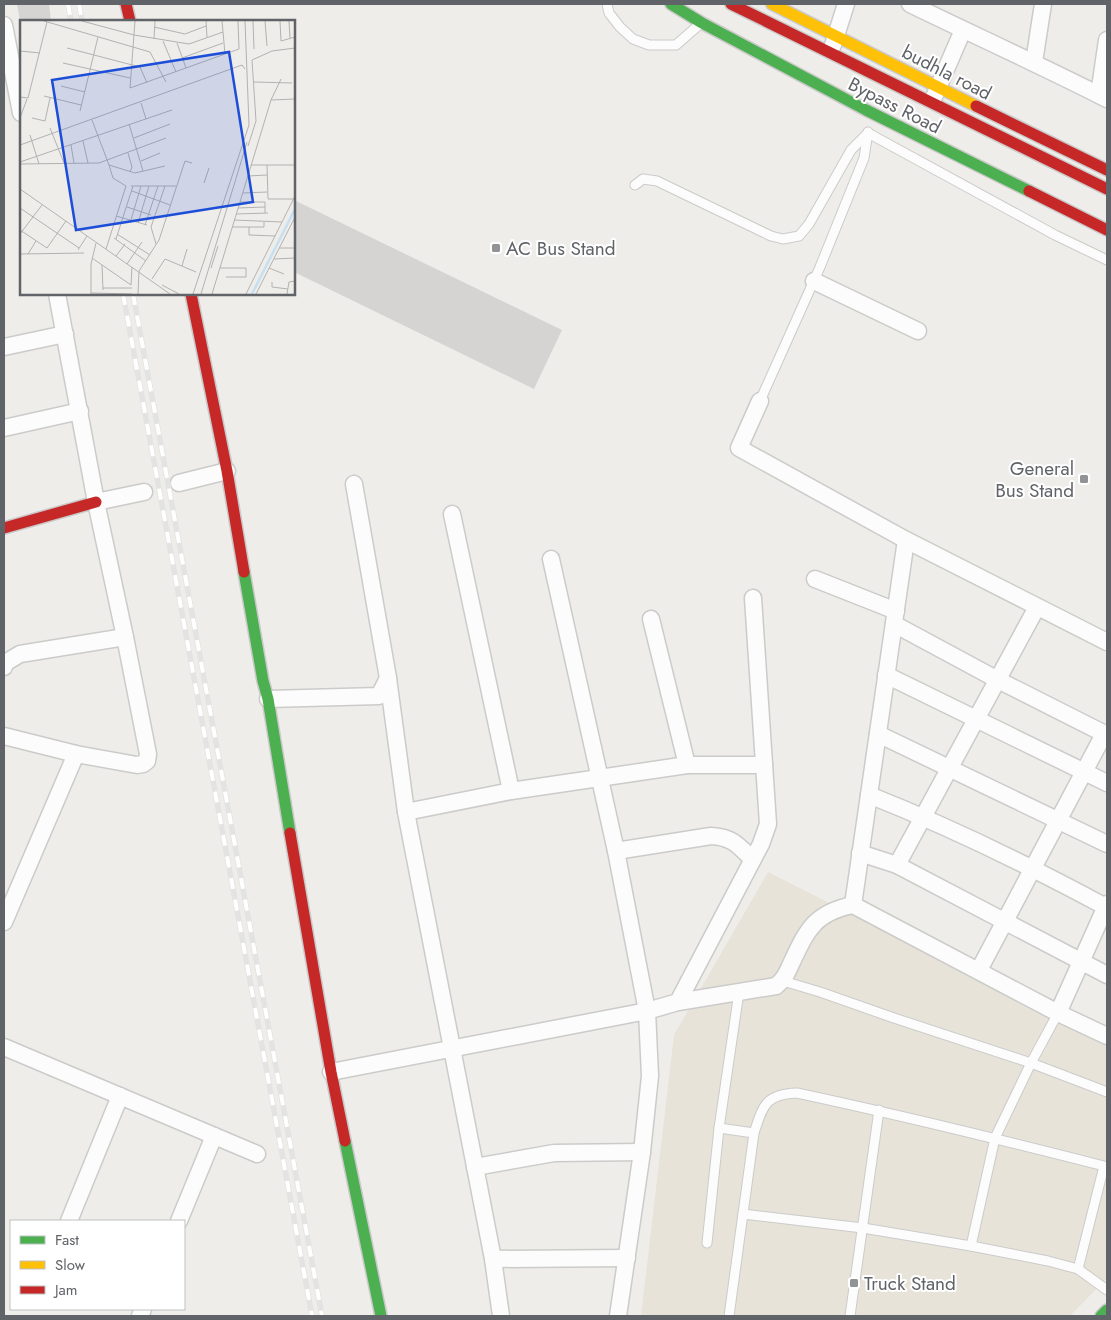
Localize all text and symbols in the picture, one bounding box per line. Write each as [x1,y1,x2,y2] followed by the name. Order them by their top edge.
[20,20,295,295] inset map
[897,38,996,107] street label: budhla road
[844,71,946,140] street label: Bypass Road
[506,235,616,262] place label: AC Bus Stand
[490,242,502,254] marker: AC Bus Stand
[995,455,1074,504] place label: General Bus Stand
[1078,473,1090,485] marker: General Bus Stand
[10,1220,185,1310] legend
[55,1229,79,1251] text: Fast
[55,1254,86,1276] text: Slow
[864,1270,956,1297] place label: Truck Stand
[848,1277,860,1289] marker: Truck Stand
[53,1279,78,1301] text: Jam

